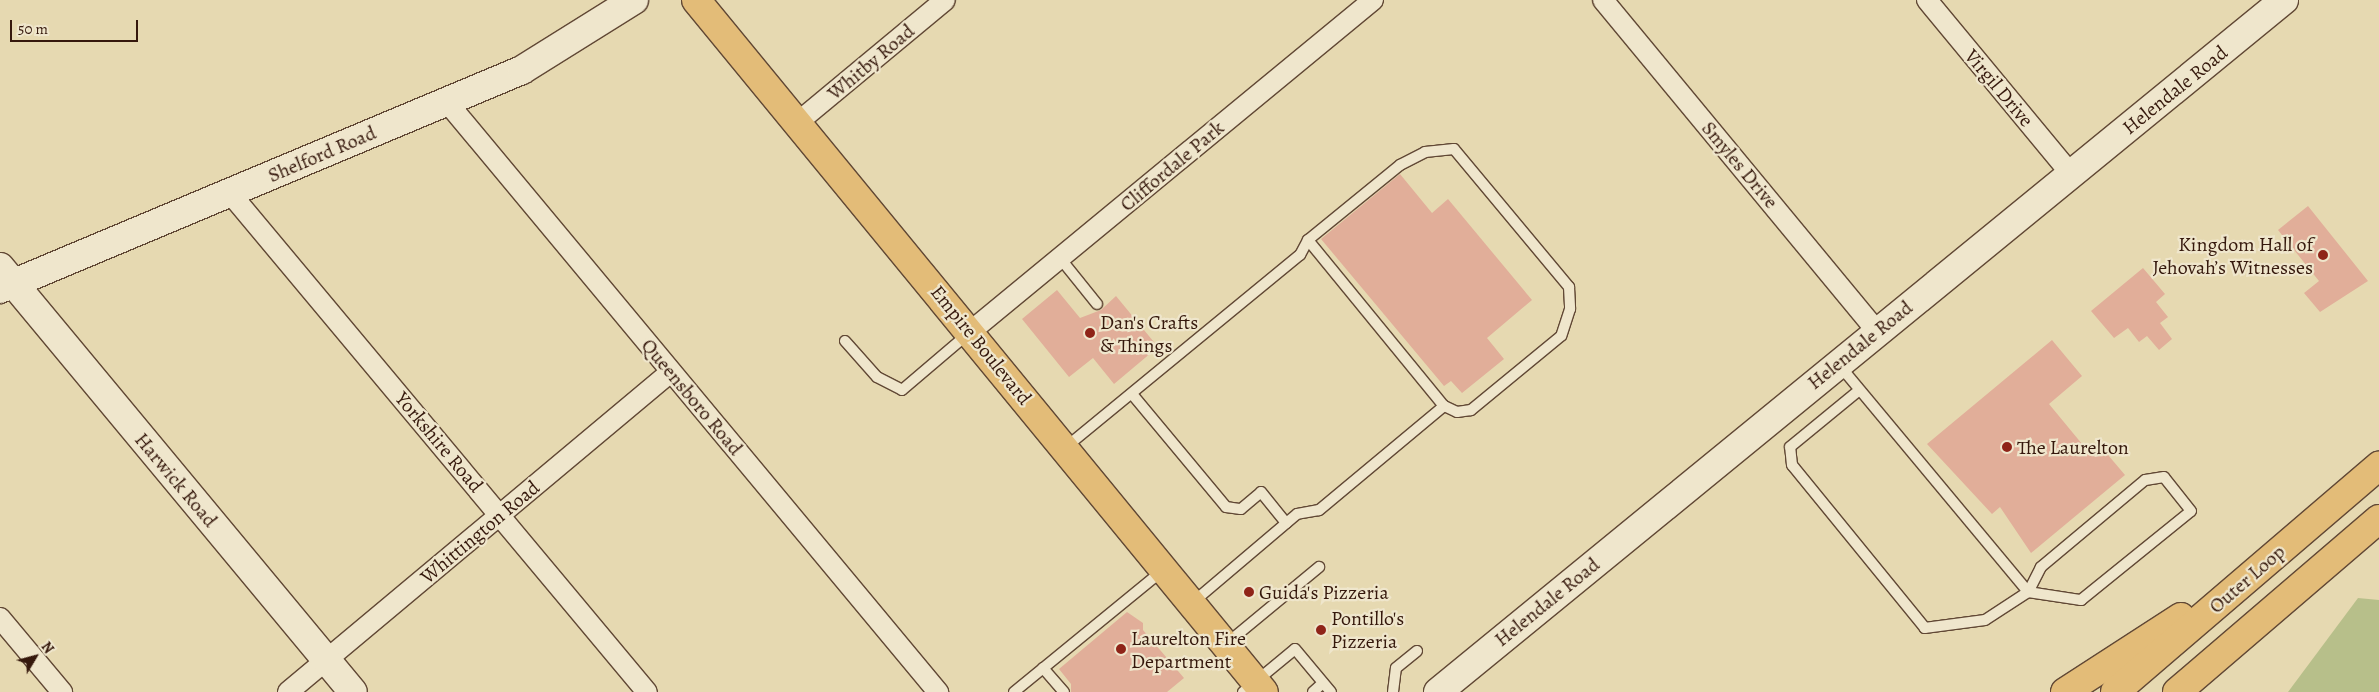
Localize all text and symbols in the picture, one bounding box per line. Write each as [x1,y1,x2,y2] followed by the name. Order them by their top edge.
[12,10,140,42] scale bar
[18,19,48,39] text: 50 m
[823,19,919,105] street label: Whitby Road
[2118,40,2232,140] street label: Helendale Road
[1960,44,2038,132] street label: Virgil Drive
[1115,116,1229,216] street label: Cliffordale Park
[1697,117,1783,213] street label: Smyles Drive
[264,121,380,187] street label: Shelford Road
[2152,232,2313,279] place label: Kingdom Hall of Jehovah’s Witnesses
[2317,249,2329,261] marker: Kingdom Hall of Jehovah’s Witnesses
[925,280,1037,410] street label: Empire Boulevard
[1803,295,1917,395] street label: Helendale Road
[1100,310,1198,357] place label: Dan's Crafts & Things
[1084,327,1096,339] marker: Dan's Crafts & Things
[636,334,748,460] street label: Queensboro Road
[390,387,488,497] street label: Yorkshire Road
[130,428,222,532] street label: Harwick Road
[2017,435,2129,459] place label: The Laurelton
[2001,441,2013,453] marker: The Laurelton
[416,475,544,589] street label: Whittington Road
[2204,540,2290,618] street label: Outer Loop
[1490,552,1604,652] street label: Helendale Road
[1259,580,1389,604] place label: Guida's Pizzeria
[1243,586,1255,598] marker: Guida's Pizzeria
[1331,606,1404,653] place label: Pontillo's Pizzeria
[1315,624,1327,636] marker: Pontillo's Pizzeria
[1131,626,1246,673] place label: Laurelton Fire Department
[10,632,60,682] north arrow
[37,638,58,657] text: N
[1115,643,1127,655] marker: Laurelton Fire Department

